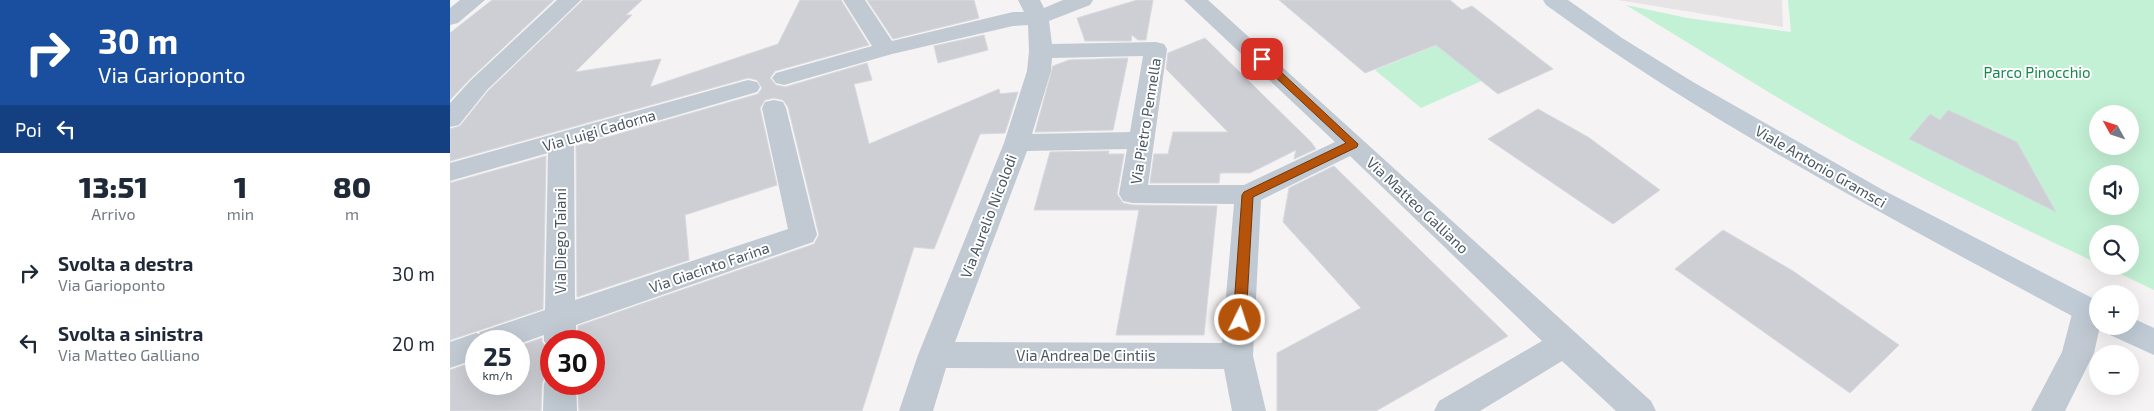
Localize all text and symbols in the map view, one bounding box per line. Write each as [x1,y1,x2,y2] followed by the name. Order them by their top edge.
[98,19,178,61] text: 30 m
[15,20,80,85] icon: right
[1241,38,1283,80] pin
[1248,45,1276,73] icon: arrive
[1126,56,1164,186] street label: Via Pietro Pennella
[98,61,245,87] text: Via Garioponto
[1983,63,2091,81] park label: Parco Pinocchio
[540,105,658,155] street label: Via Luigi Cadorna
[2089,105,2139,155] north arrow
[2089,105,2139,395] map controls
[52,115,80,143] icon: left
[15,118,42,141] text: Poi
[1752,121,1890,211] street label: Viale Antonio Gramsci
[956,152,1020,280] street label: Via Aurelio Nicolodi
[1363,153,1473,257] street label: Via Matteo Galliano
[2089,165,2139,215] button: sound
[79,168,148,204] text: 13:51
[234,168,247,204] text: 1
[333,168,371,204] text: 80
[551,188,569,294] street label: Via Diego Taiani
[91,204,135,223] text: Arrivo
[227,204,254,223] text: min
[345,204,359,223] text: m
[2089,225,2139,275] button: search
[647,238,771,296] street label: Via Giacinto Farina
[58,252,193,275] text: Svolta a destra
[15,259,43,287] icon: right
[392,262,435,285] text: 30 m
[58,275,165,294] text: Via Garioponto
[2089,285,2139,335] button: +
[1213,293,1265,345] position arrow
[58,322,203,345] text: Svolta a sinistra
[15,329,43,357] icon: left
[540,330,605,395] speed limit sign: 30
[392,332,435,355] text: 20 m
[483,341,512,371] text: 25
[58,345,200,364] text: Via Matteo Galliano
[2089,345,2139,395] button: −
[1016,346,1156,364] street label: Via Andrea De Cintiis
[483,368,512,382] text: km/h

